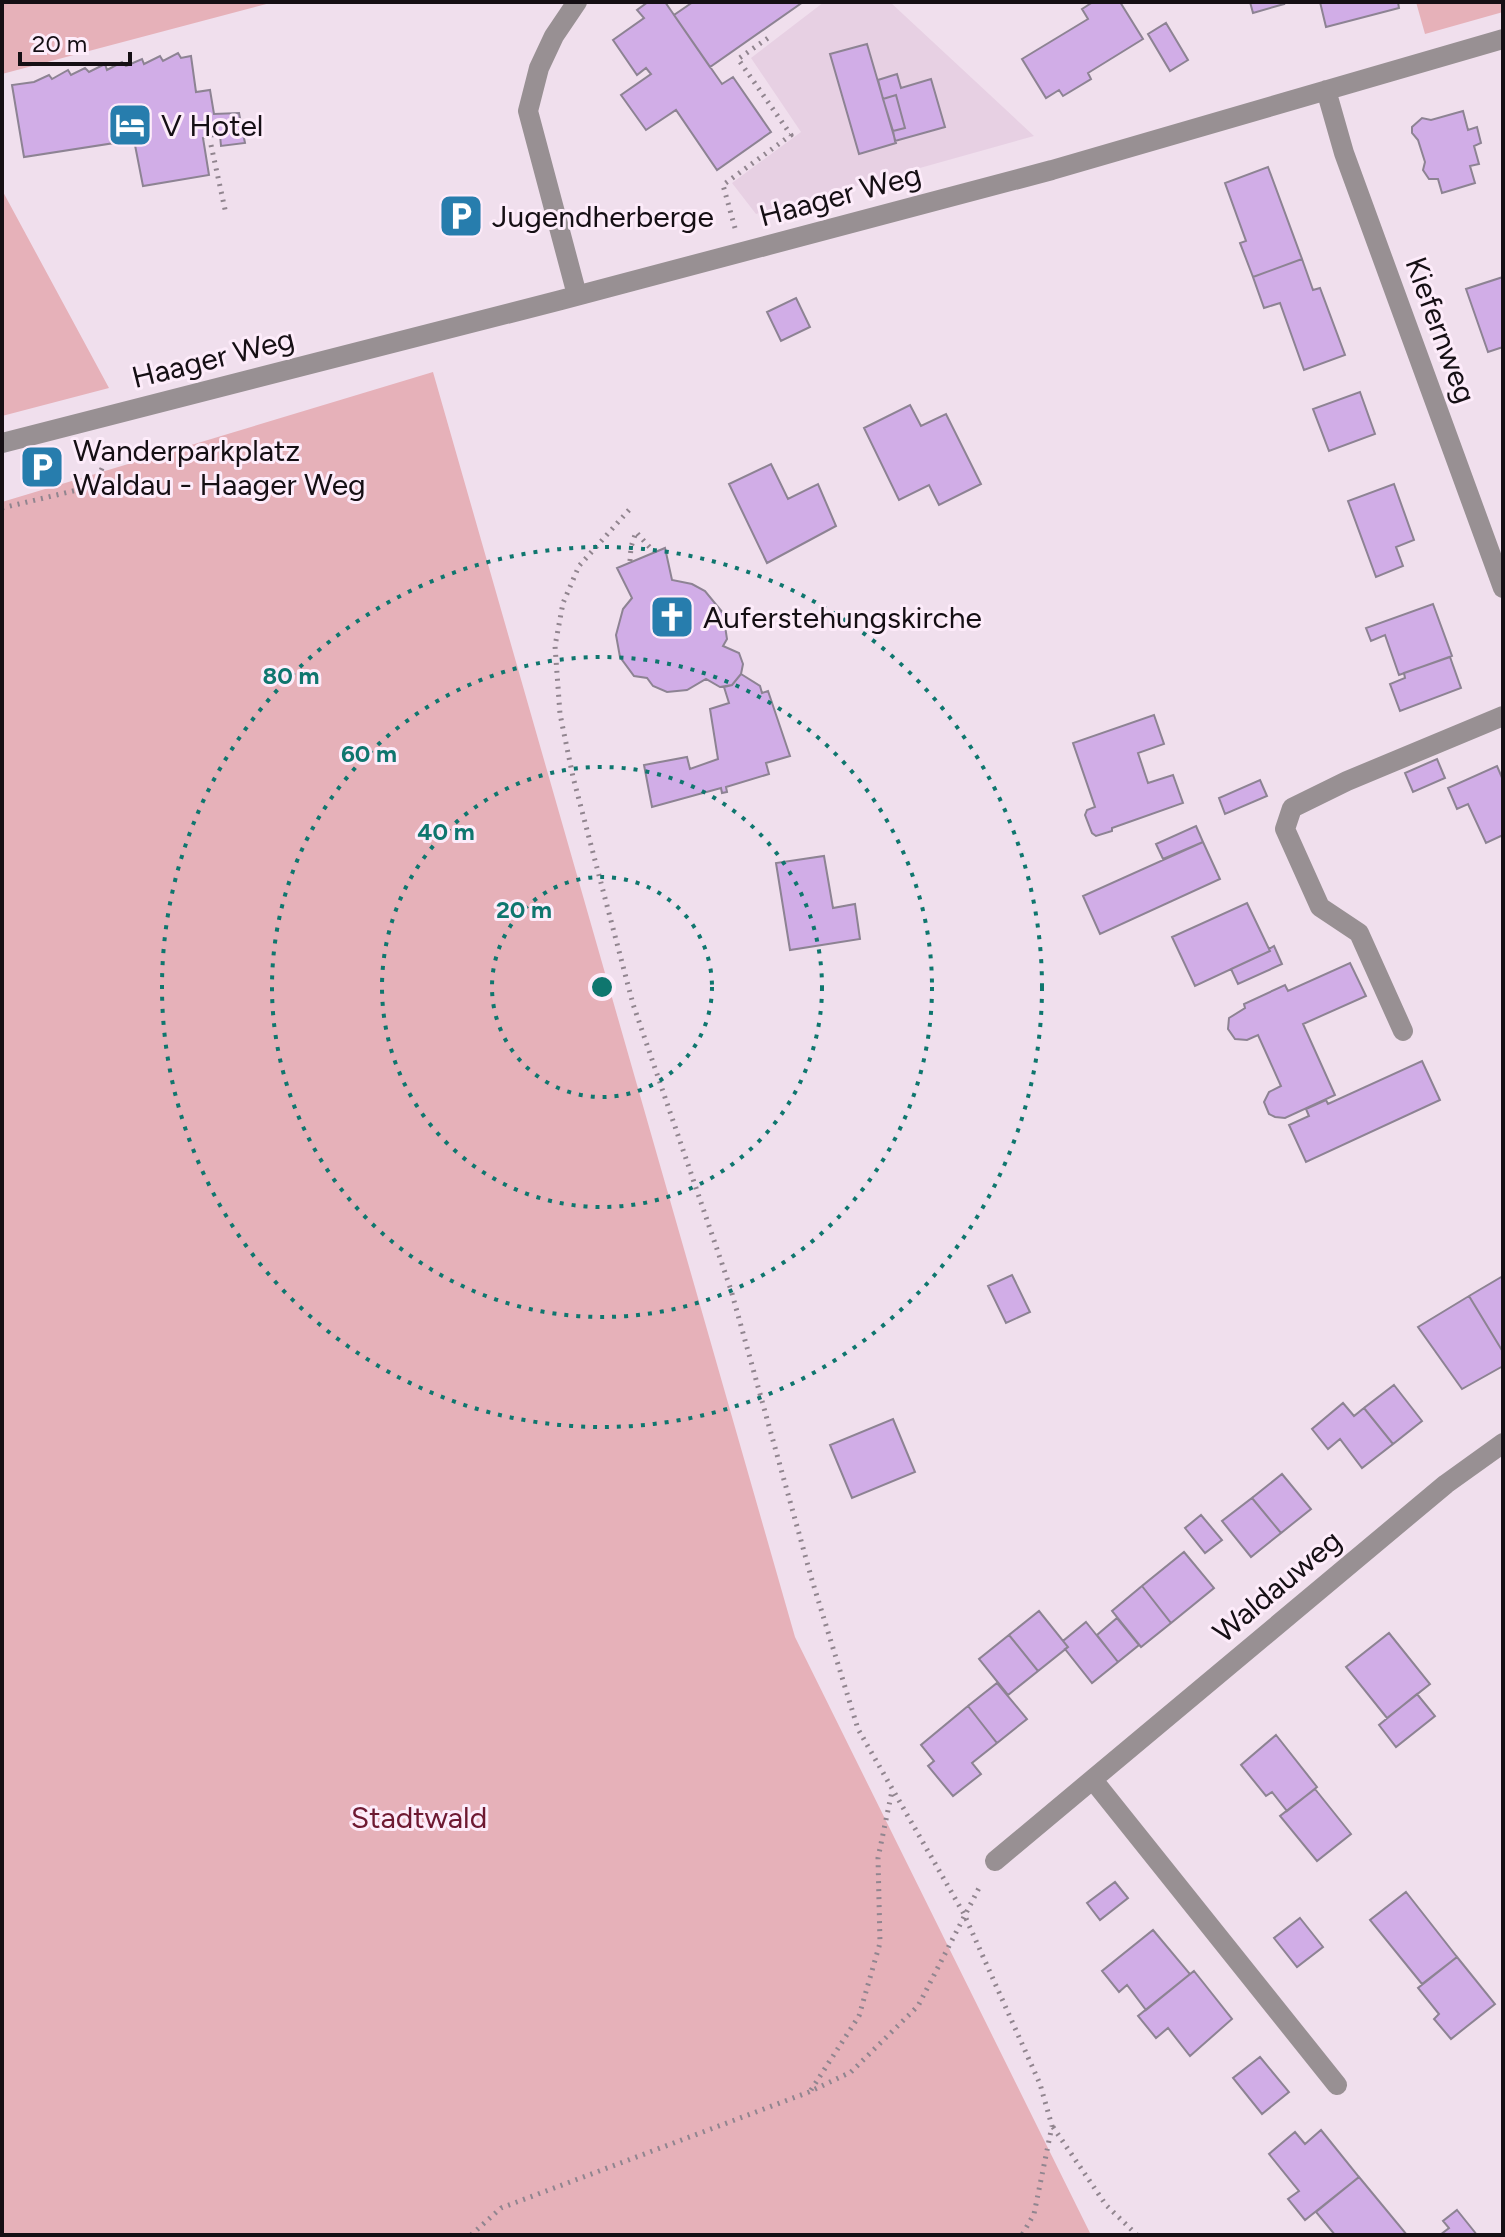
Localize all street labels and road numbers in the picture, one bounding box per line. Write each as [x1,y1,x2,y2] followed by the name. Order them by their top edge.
[755,156,925,234] street label: Haager Weg
[1397,252,1485,408] street label: Kiefernweg
[128,320,298,396] street label: Haager Weg
[1205,1522,1349,1650] street label: Waldauweg

